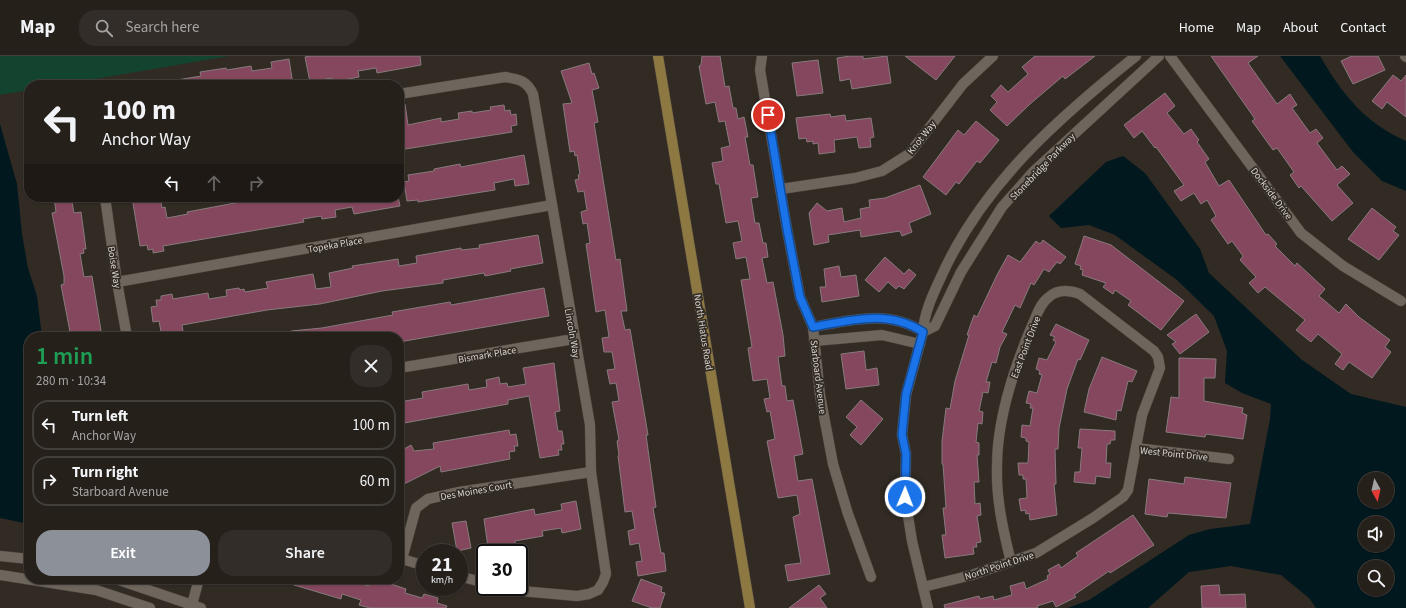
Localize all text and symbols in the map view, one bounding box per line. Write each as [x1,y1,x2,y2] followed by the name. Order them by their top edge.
[79,10,359,46] search box
[20,14,55,41] text: Map
[93,17,115,39] icon: search
[125,17,199,38] text: Search here
[1179,18,1214,38] text: Home
[1236,18,1261,38] text: Map
[1283,18,1318,38] text: About
[1340,18,1386,38] text: Contact
[102,90,176,130] text: 100 m
[36,96,88,148] icon: left
[751,98,785,132] pin
[757,104,779,126] icon: arrive
[904,118,940,157] street label: Knot Way
[102,127,191,152] text: Anchor Way
[1007,130,1079,203] street label: Stonebridge Parkway
[1247,165,1295,223] street label: Dockside Drive
[161,172,183,194] icon: left
[203,172,225,194] icon: ahead
[245,172,267,194] icon: right
[307,233,364,257] street label: Topeka Place
[104,245,124,289] street label: Boise Way
[690,293,716,371] street label: North Hiatus Road
[561,307,583,359] street label: Lincoln Way
[1008,314,1044,380] street label: East Point Drive
[36,339,93,374] text: 1 min
[807,339,829,415] street label: Starboard Avenue
[457,343,517,367] street label: Bismark Place
[350,345,392,387] button: close
[36,372,106,390] text: 280 m · 10:34
[72,406,128,427] text: Turn left
[38,414,60,436] icon: left
[352,415,390,436] text: 100 m
[72,427,136,445] text: Anchor Way
[1139,443,1208,465] street label: West Point Drive
[72,462,138,483] text: Turn right
[38,470,60,492] icon: right
[360,471,390,492] text: 60 m
[1358,472,1394,508] north arrow
[1358,472,1394,596] map controls
[884,476,926,518] position arrow
[439,478,514,504] street label: Des Moines Court
[72,483,169,501] text: Starboard Avenue
[1358,516,1394,552] button: sound
[36,530,210,576] button: Exit
[218,530,392,576] button: Share
[476,544,528,596] speed limit sign: 30
[963,548,1036,584] street label: North Point Drive
[431,551,453,579] text: 21
[1358,560,1394,596] button: search
[431,573,453,587] text: km/h

